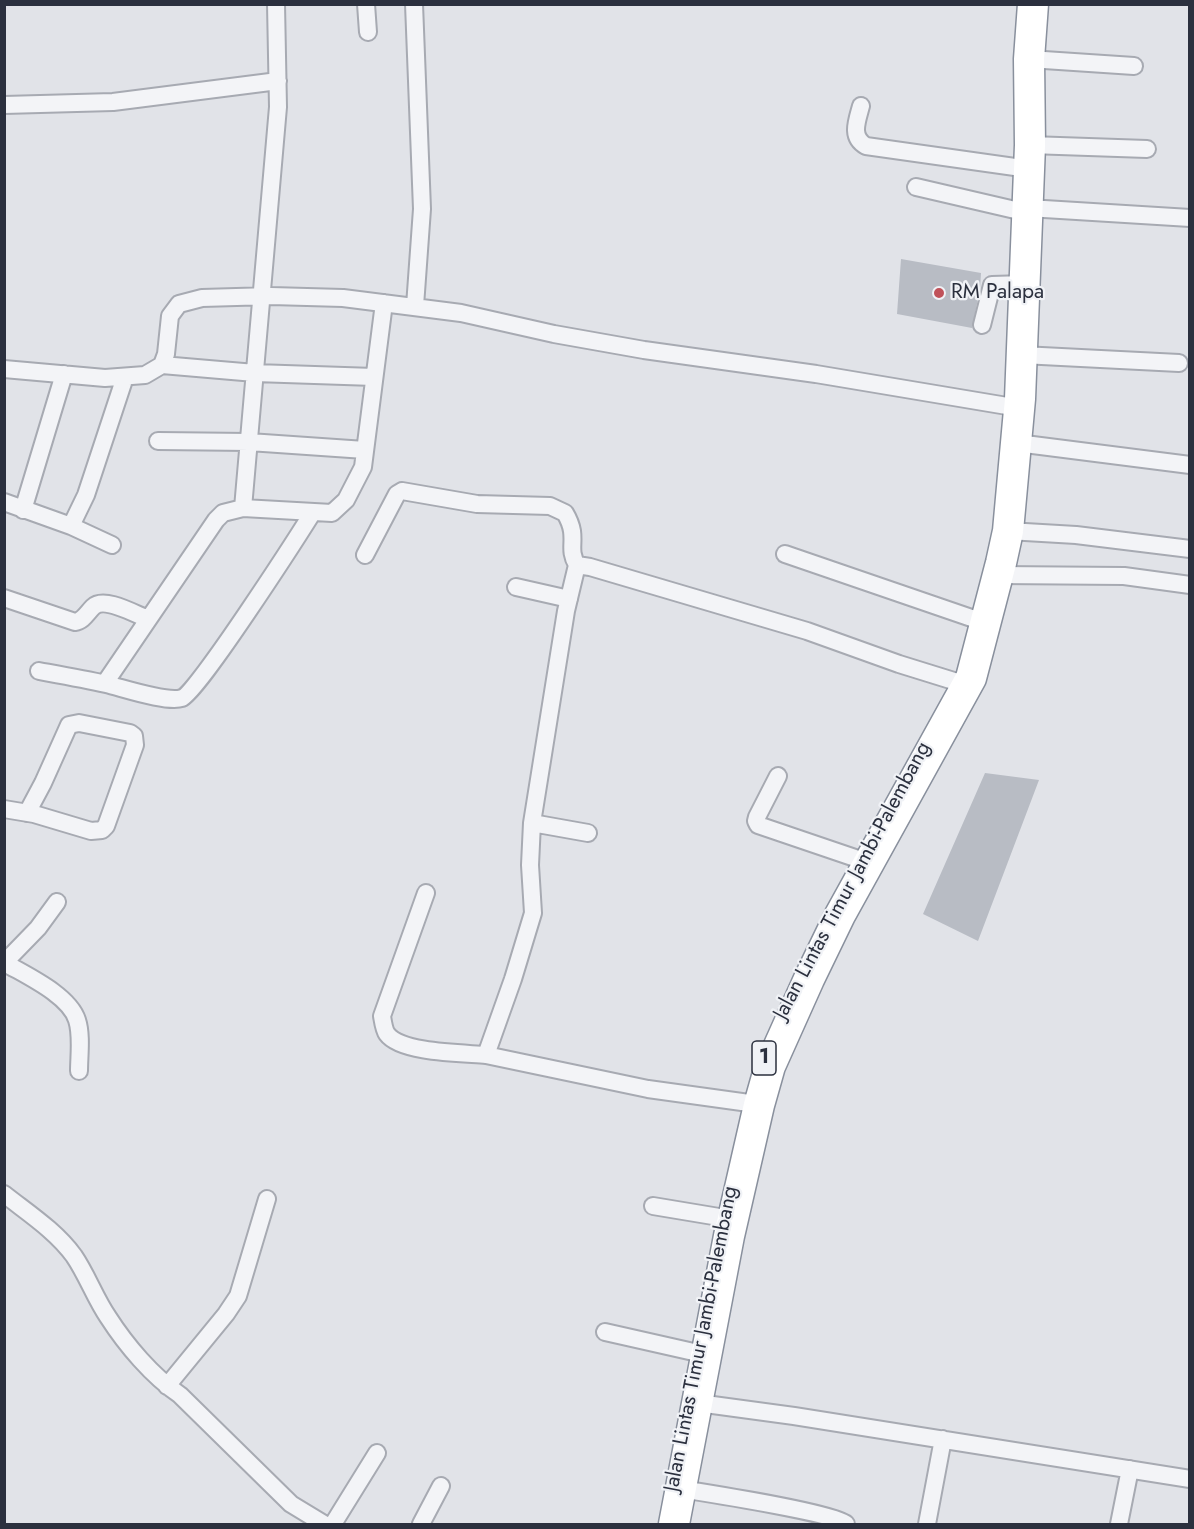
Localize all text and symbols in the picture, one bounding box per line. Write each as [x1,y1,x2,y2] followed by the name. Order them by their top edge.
[951,280,1044,306] place label: RM Palapa
[932,286,946,300] marker: RM Palapa
[769,738,937,1024] street label: Jalan Lintas Timur Jambi-Palembang
[752,1041,776,1075] road number: 1
[660,1184,744,1494] street label: Jalan Lintas Timur Jambi-Palembang

